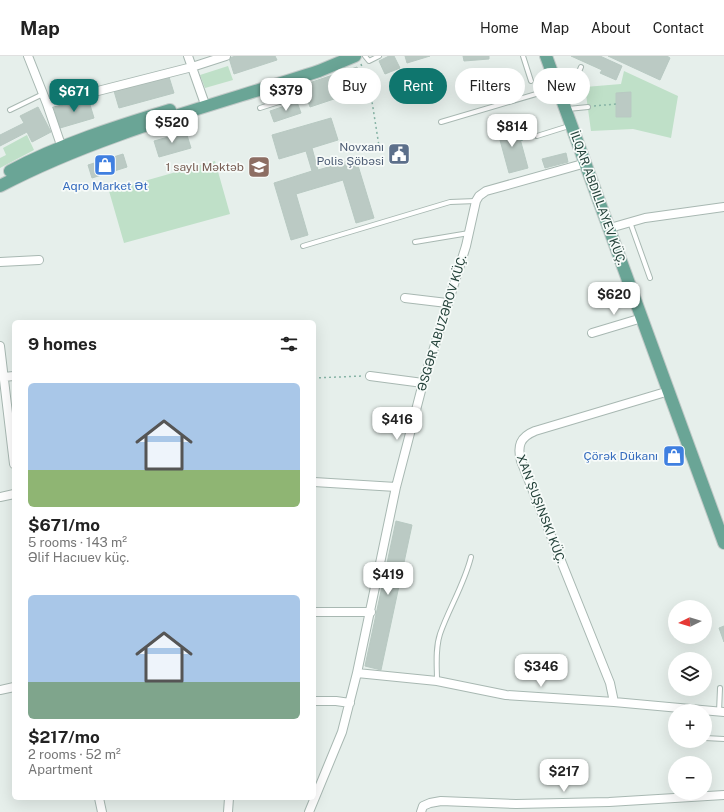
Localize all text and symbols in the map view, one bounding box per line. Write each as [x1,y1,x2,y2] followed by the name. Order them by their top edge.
[20,17,60,39] text: Map
[480,20,519,36] text: Home
[541,20,569,36] text: Map
[591,20,631,36] text: About
[653,20,704,36] text: Contact
[328,68,381,104] chip: Buy
[389,68,447,104] chip: Rent
[455,68,525,104] chip: Filters
[533,68,590,104] chip: New
[262,78,310,112] pin: $379
[50,79,98,113] pin: $671
[269,83,303,98] text: $379
[58,84,90,99] text: $671
[148,110,196,144] pin: $520
[488,114,536,148] pin: $814
[155,115,189,130] text: $520
[496,119,528,134] text: $814
[567,129,629,267] street label: İLQAR ABDILLAYEV KÜÇ.
[316,140,384,168] place label: Novxanı Polis Şöbəsi
[386,141,412,167] public building icon: Novxanı Polis Şöbəsi
[92,152,118,178] shop icon: Aqro Market Ət
[246,154,272,180] school or university icon: 1 saylı Məktəb
[165,160,244,174] place label: 1 saylı Məktəb
[62,179,148,193] place label: Aqro Market Ət
[415,253,469,393] street label: ƏSGƏR ABUZƏROV KÜÇ.
[590,282,638,316] pin: $620
[597,287,631,302] text: $620
[278,333,300,355] icon: filters
[28,334,97,354] text: 9 homes
[373,407,421,441] pin: $416
[128,409,200,481] icon: home
[381,412,413,427] text: $416
[661,443,687,469] shop icon: Çörək Dükanı
[584,449,658,463] place label: Çörək Dükanı
[514,453,568,565] street label: XAN ŞUŞINSKI KÜÇ.
[28,515,100,535] text: $671/mo
[28,535,127,550] text: 5 rooms · 143 m²
[28,550,129,565] text: Əlif Hacıuev küç.
[364,562,412,596] pin: $419
[372,567,404,582] text: $419
[668,600,712,644] north arrow
[668,600,712,800] map controls
[128,621,200,693] icon: home
[668,652,712,696] button: layers
[517,654,565,688] pin: $346
[524,659,558,674] text: $346
[668,704,712,748] button: +
[28,727,100,747] text: $217/mo
[28,747,121,762] text: 2 rooms · 52 m²
[668,756,712,800] button: −
[540,759,588,793] pin: $217
[28,762,93,777] text: Apartment
[549,764,579,779] text: $217

